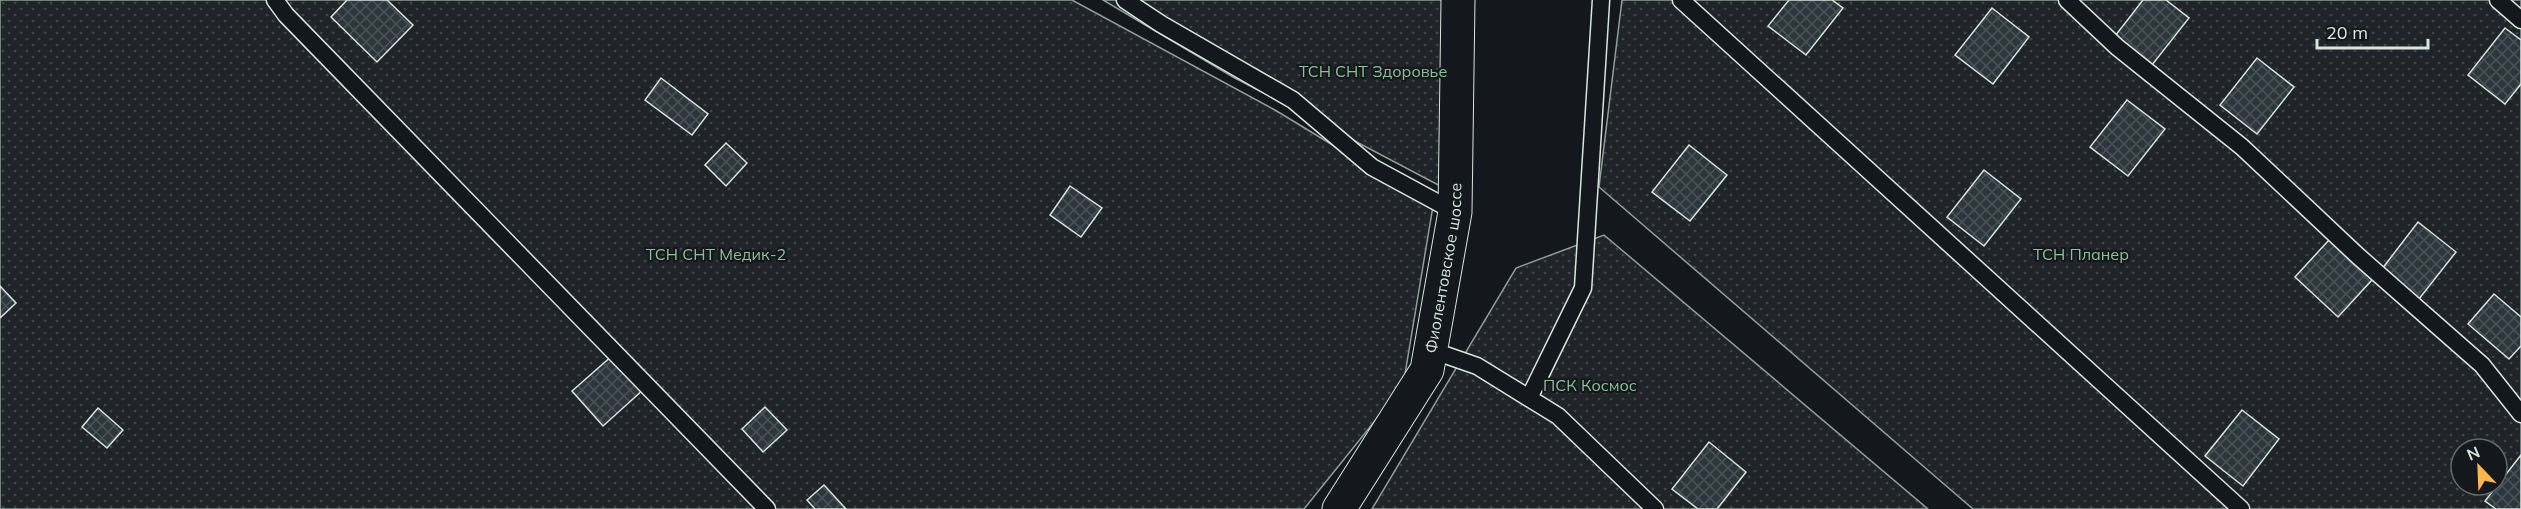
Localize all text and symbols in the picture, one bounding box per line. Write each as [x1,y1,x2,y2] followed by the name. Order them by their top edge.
[2317,12,2428,50] scale bar
[2326,21,2368,44] text: 20 m
[1299,61,1447,81] park label: ТСН СНТ Здоровье
[1420,183,1466,355] street label: Фиолентовское шоссе
[646,244,786,264] park label: ТСН СНТ Медик-2
[2033,244,2129,264] park label: ТСН Планер
[1543,375,1637,395] park label: ПСК Космос
[2449,437,2509,497] north arrow
[2464,442,2483,465] text: N

